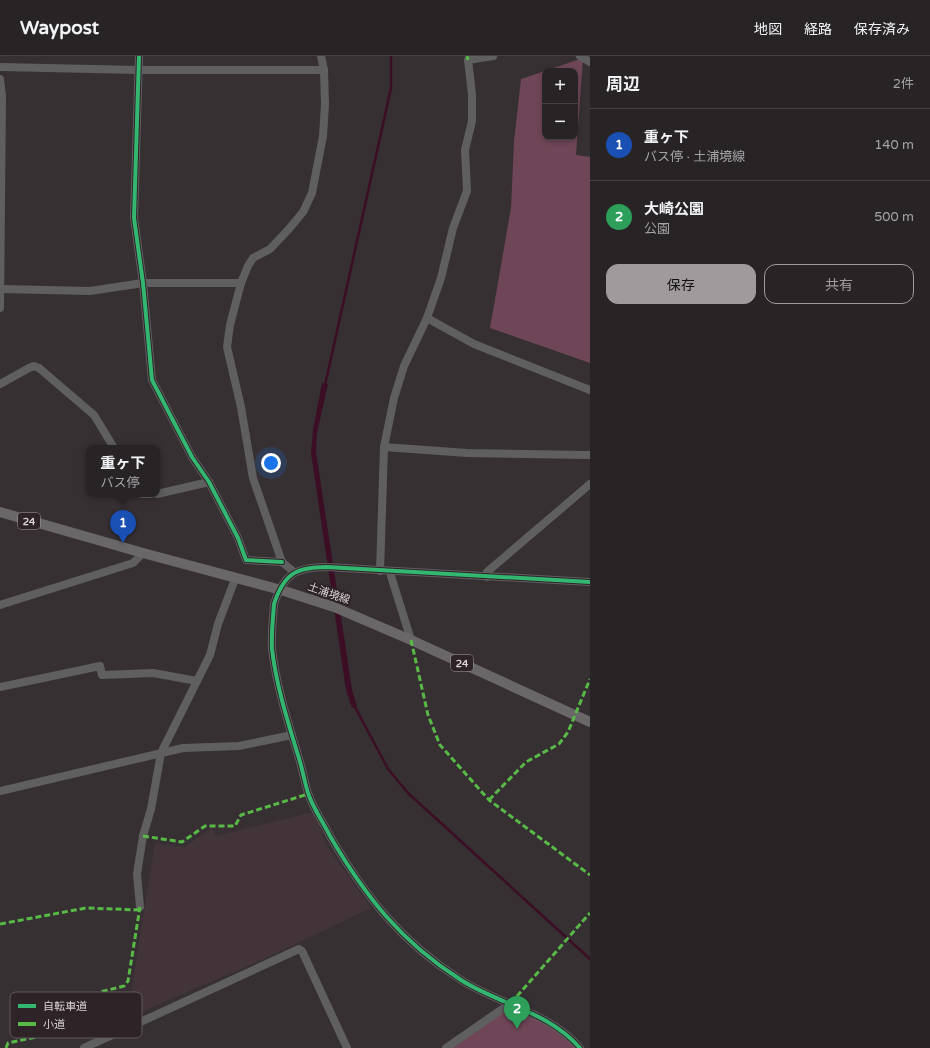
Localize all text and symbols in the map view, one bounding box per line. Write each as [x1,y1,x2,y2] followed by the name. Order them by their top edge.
[20,17,99,39] text: Waypost
[754,21,782,38] text: 地図
[804,21,832,38] text: 経路
[854,21,910,38] text: 保存済み
[542,68,578,140] map controls
[542,68,578,104] button: +
[606,74,640,95] text: 周辺
[893,76,914,92] text: 2件
[542,104,578,140] button: −
[644,128,689,146] text: 重ヶ下
[615,137,623,153] text: 1
[874,137,914,153] text: 140 m
[644,149,745,165] text: バス停 · 土浦境線
[644,200,704,218] text: 大崎公園
[615,209,623,225] text: 2
[874,209,914,225] text: 500 m
[644,221,670,237] text: 公園
[606,264,756,304] button: 保存
[764,264,914,304] button: 共有
[86,445,160,497] popup
[261,453,281,473] your location
[100,454,146,472] text: 重ヶ下
[100,475,140,491] text: バス停
[110,510,136,543] pin: 1
[18,513,40,529] road number: 24
[306,580,352,607] street label: 土浦境線
[451,655,473,671] road number: 24
[10,992,142,1038] legend
[504,996,530,1029] pin: 2
[43,1000,87,1013] text: 自転車道
[43,1018,65,1031] text: 小道

